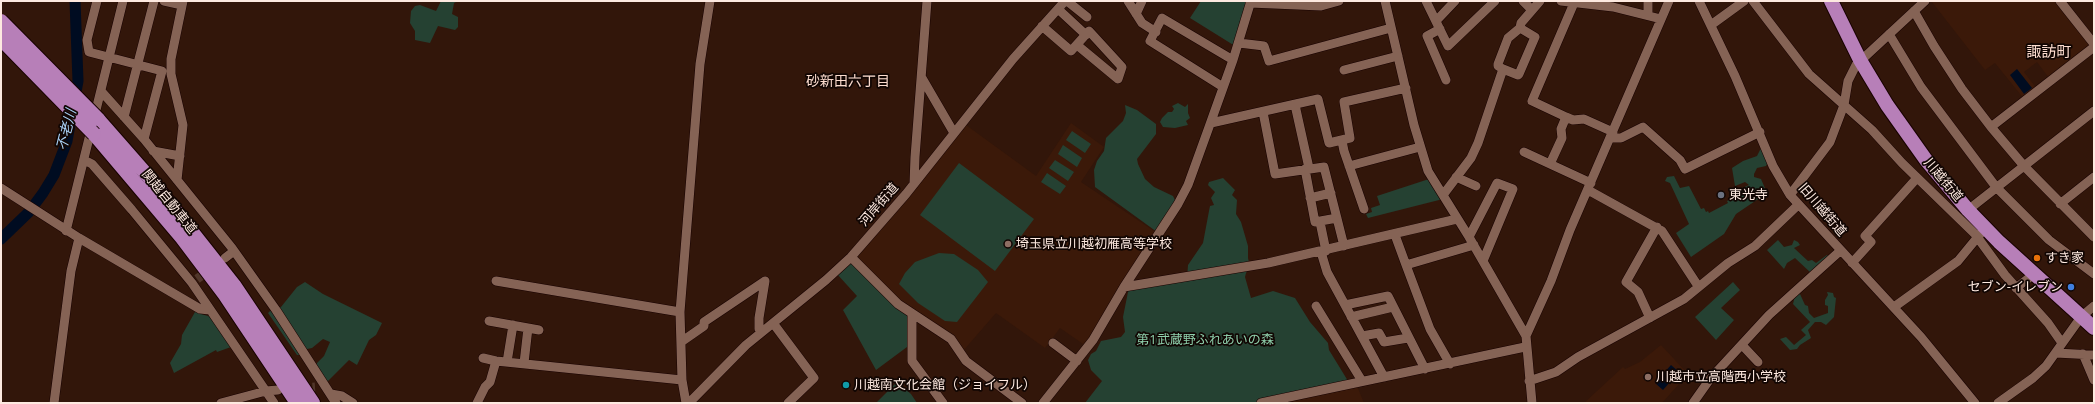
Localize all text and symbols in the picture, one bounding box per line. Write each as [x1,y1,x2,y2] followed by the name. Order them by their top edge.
[2027,44,2071,62] district label: 諏訪町
[806,74,890,90] district label: 砂新田六丁目
[54,108,80,152] water label: 不老川
[1920,155,1966,205] street label: 川越街道
[138,167,200,237] street label: 関越自動車道
[856,180,902,230] street label: 河岸街道
[1795,180,1849,240] street label: 旧川越街道
[1729,187,1768,203] place label: 東光寺
[1716,190,1726,200] marker: 東光寺
[1016,236,1172,252] place label: 埼玉県立川越初雁高等学校
[1003,239,1013,249] marker: 埼玉県立川越初雁高等学校
[2045,250,2084,266] place label: すき家
[2032,253,2042,263] marker: すき家
[1968,279,2063,295] place label: セブン-イレブン
[2066,282,2076,292] marker: セブン-イレブン
[1136,332,1274,348] park label: 第1武蔵野ふれあいの森
[1656,369,1786,385] place label: 川越市立高階西小学校
[1643,372,1653,382] marker: 川越市立高階西小学校
[854,377,1036,393] place label: 川越南文化会館（ジョイフル）
[841,380,851,390] marker: 川越南文化会館（ジョイフル）

